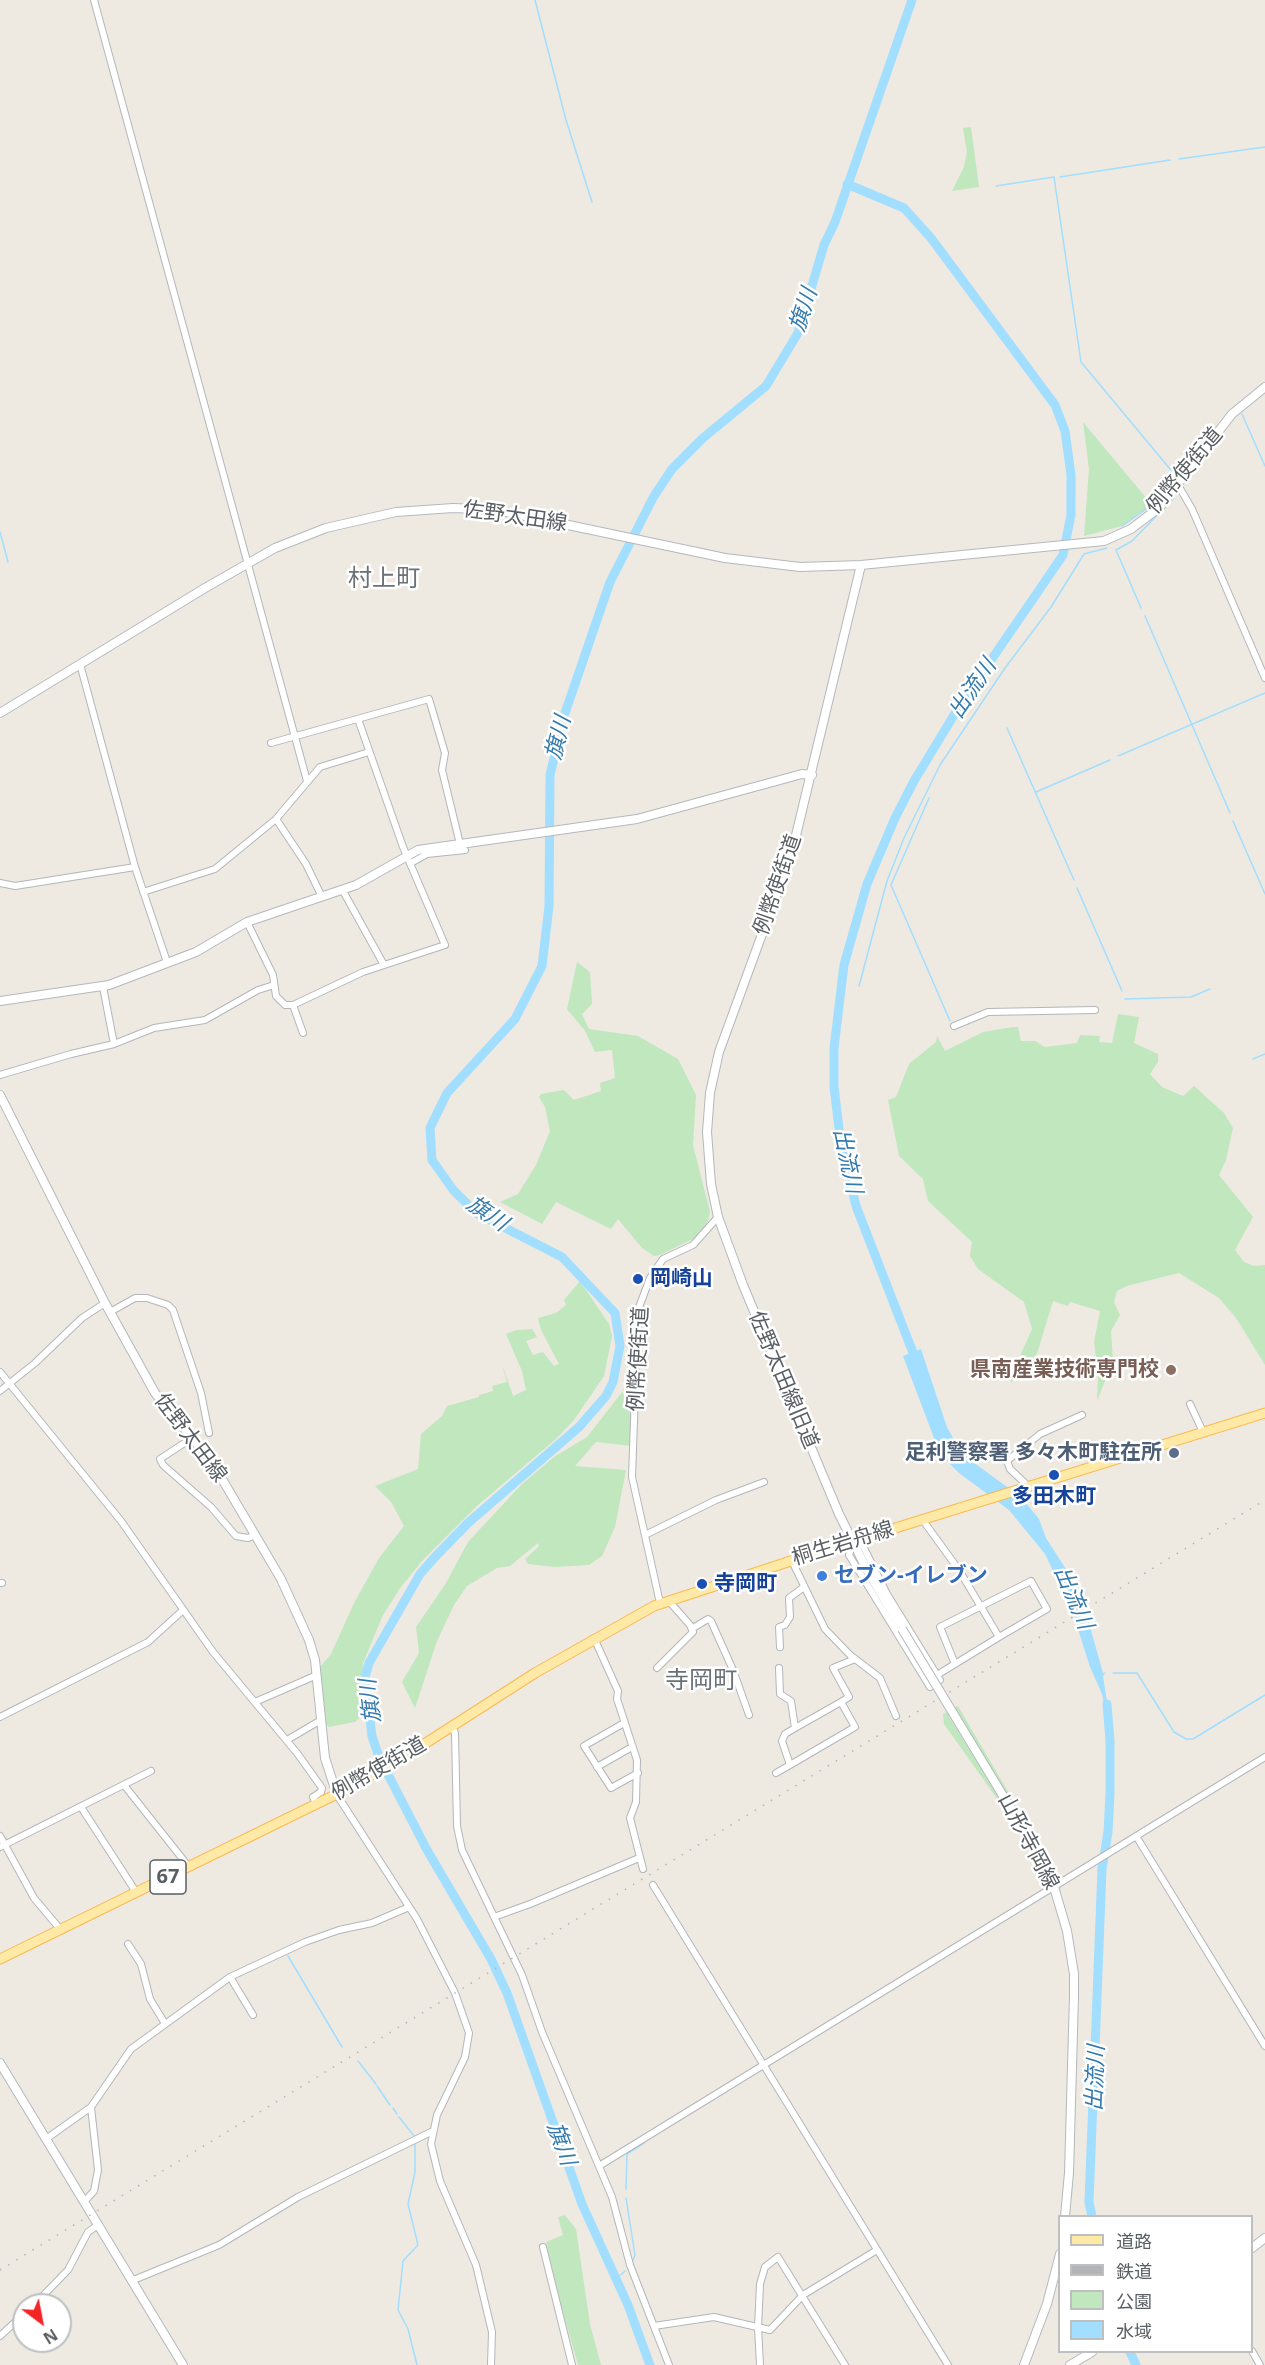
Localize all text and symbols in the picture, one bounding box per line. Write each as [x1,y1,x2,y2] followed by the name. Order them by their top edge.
[785,285,823,335] water label: 旗川
[1142,423,1228,519] street label: 例幣使街道
[461,497,569,537] street label: 佐野太田線
[348,565,420,593] district label: 村上町
[944,654,1002,724] water label: 出流川
[541,713,577,763] water label: 旗川
[749,831,807,939] street label: 例幣使街道
[827,1126,867,1196] water label: 出流川
[461,1191,513,1237] water label: 旗川
[650,1266,713,1292] place label: 岡崎山
[631,1272,645,1286] marker: 岡崎山
[624,1306,654,1412] street label: 例幣使街道
[743,1307,823,1453] street label: 佐野太田線旧道
[970,1357,1159,1383] place label: 県南産業技術専門校
[1164,1363,1178,1377] marker: 県南産業技術専門校
[148,1388,232,1488] street label: 佐野太田線
[905,1440,1162,1466] place label: 足利警察署 多々木町駐在所
[1167,1446,1181,1460] marker: 足利警察署 多々木町駐在所
[1047,1468,1061,1482] marker: 多田木町
[1012,1484,1096,1510] place label: 多田木町
[789,1517,897,1571] street label: 桐生岩舟線
[1048,1562,1098,1634] water label: 出流川
[834,1563,988,1589] place label: セブン-イレブン
[815,1569,829,1583] marker: セブン-イレブン
[714,1571,777,1597] place label: 寺岡町
[695,1577,709,1591] marker: 寺岡町
[665,1667,737,1695] district label: 寺岡町
[355,1678,387,1724] water label: 旗川
[327,1732,431,1806] street label: 例幣使街道
[992,1790,1064,1894] street label: 山形寺岡線
[150,1860,186,1894] road number: 67
[1082,2045,1110,2111] water label: 出流川
[541,2119,581,2169] water label: 旗川
[1058,2215,1253,2353] legend
[1116,2229,1152,2253] text: 道路
[1116,2259,1152,2283] text: 鉄道
[1116,2289,1152,2313] text: 公園
[12,2293,72,2353] north arrow
[1116,2319,1152,2343] text: 水域
[39,2324,62,2349] text: N

